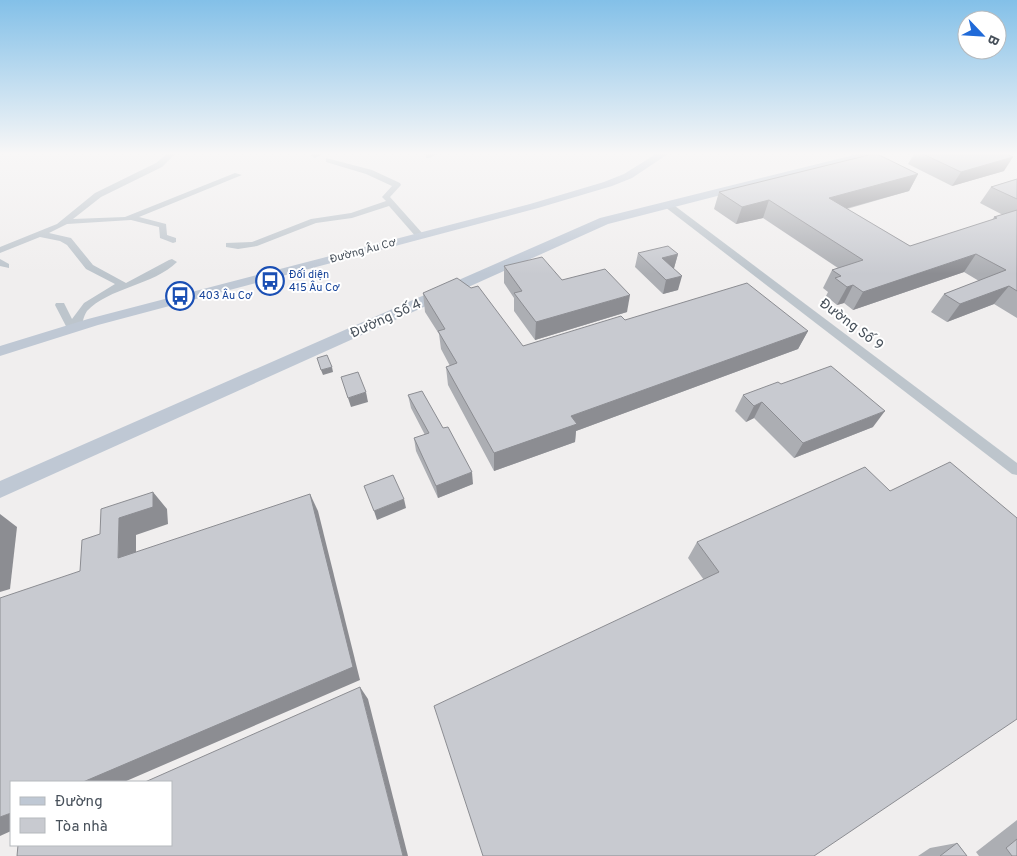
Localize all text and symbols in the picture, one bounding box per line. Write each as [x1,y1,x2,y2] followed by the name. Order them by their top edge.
[957,10,1007,60] north arrow
[983,32,1002,48] text: B
[328,234,398,267] street label: Đường Âu Cơ
[255,266,285,296] bus stop icon: Đối diện 415 Âu Cơ
[289,268,340,295] place label: Đối diện 415 Âu Cơ
[165,281,195,311] bus stop icon: 403 Âu Cơ
[199,288,253,303] place label: 403 Âu Cơ
[816,295,886,355] street label: Đường Số 9
[348,296,424,342] street label: Đường Số 4
[10,781,172,846] legend
[55,793,103,812] text: Đường
[55,818,108,837] text: Tòa nhà

